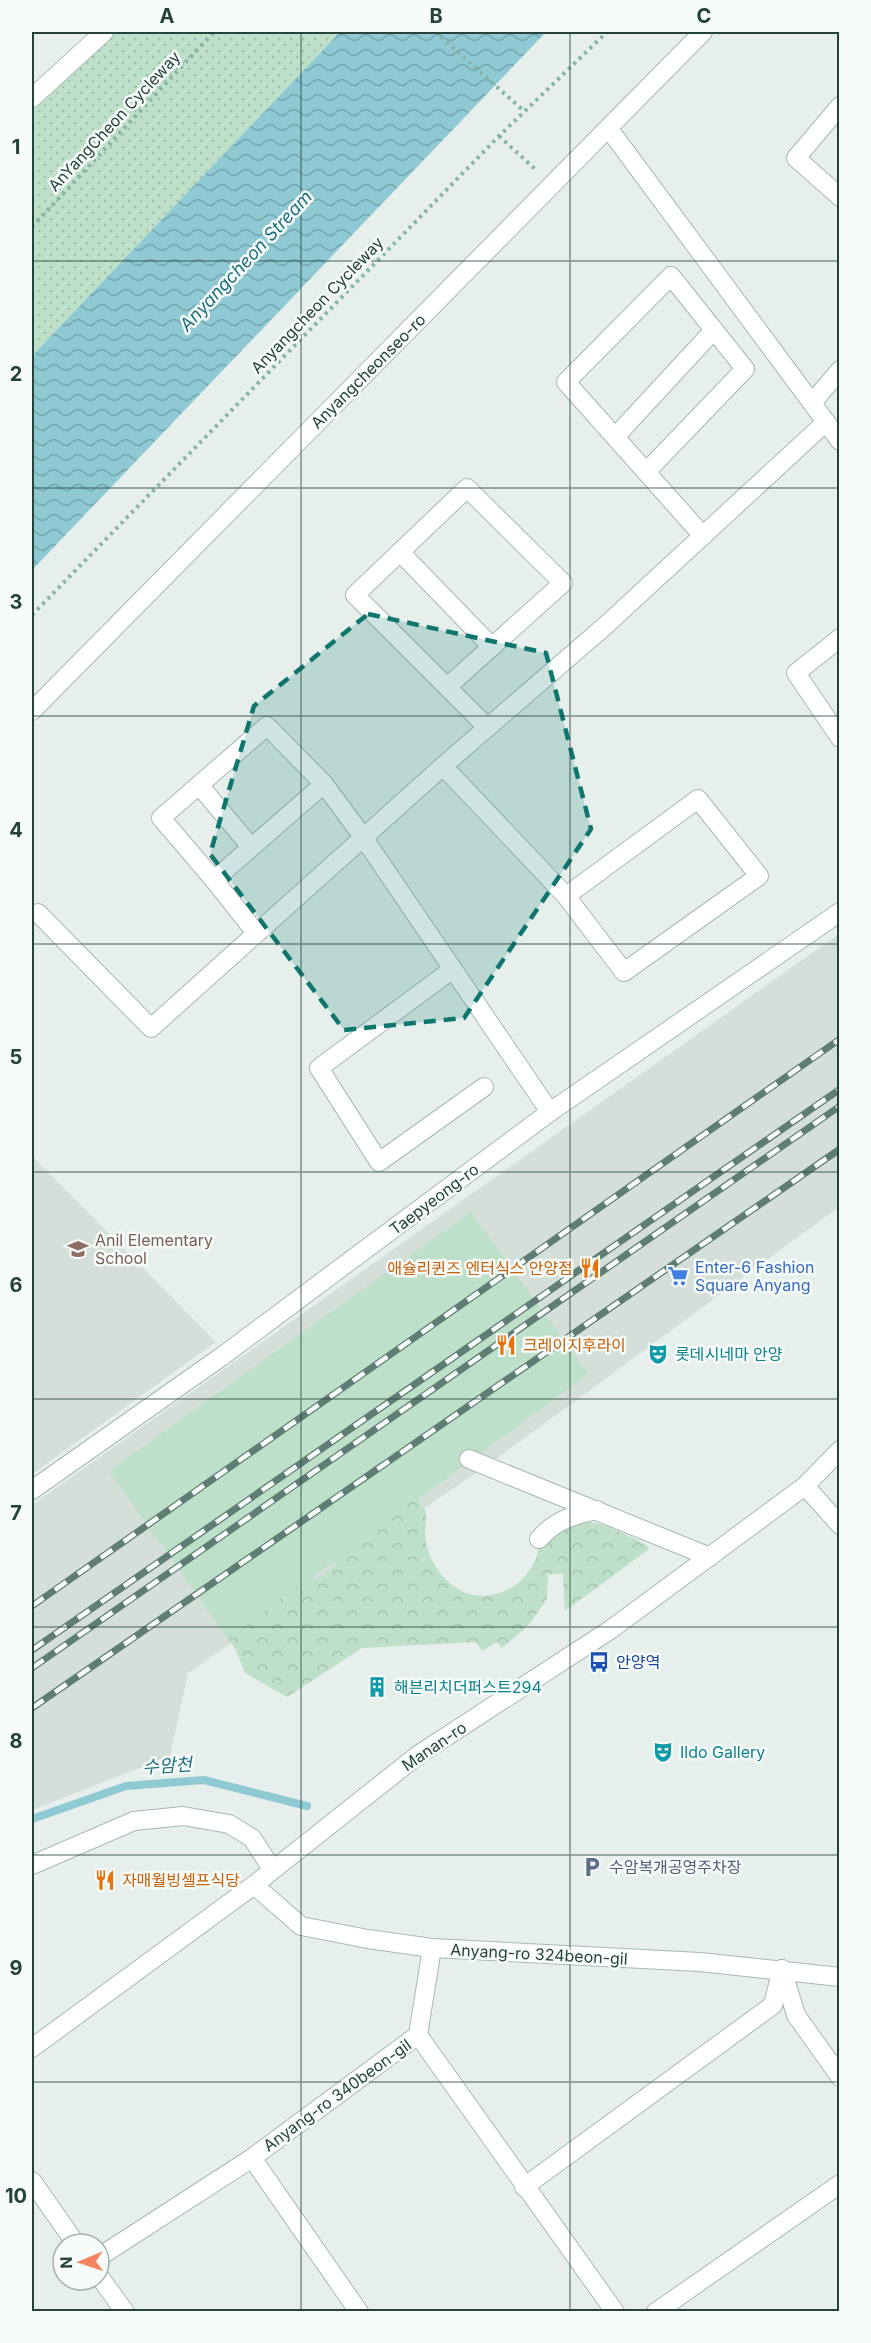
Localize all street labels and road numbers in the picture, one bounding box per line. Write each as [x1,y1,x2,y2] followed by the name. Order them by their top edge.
[44,47,184,195] street label: AnYangCheon Cycleway
[247,233,387,377] street label: Anyangcheon Cycleway
[306,309,430,433] street label: Anyangcheonseo-ro
[385,1159,483,1239] street label: Taepyeong-ro
[398,1717,470,1775] street label: Manan-ro
[450,1939,628,1969] street label: Anyang-ro 324beon-gil
[259,2035,415,2155] street label: Anyang-ro 340beon-gil

